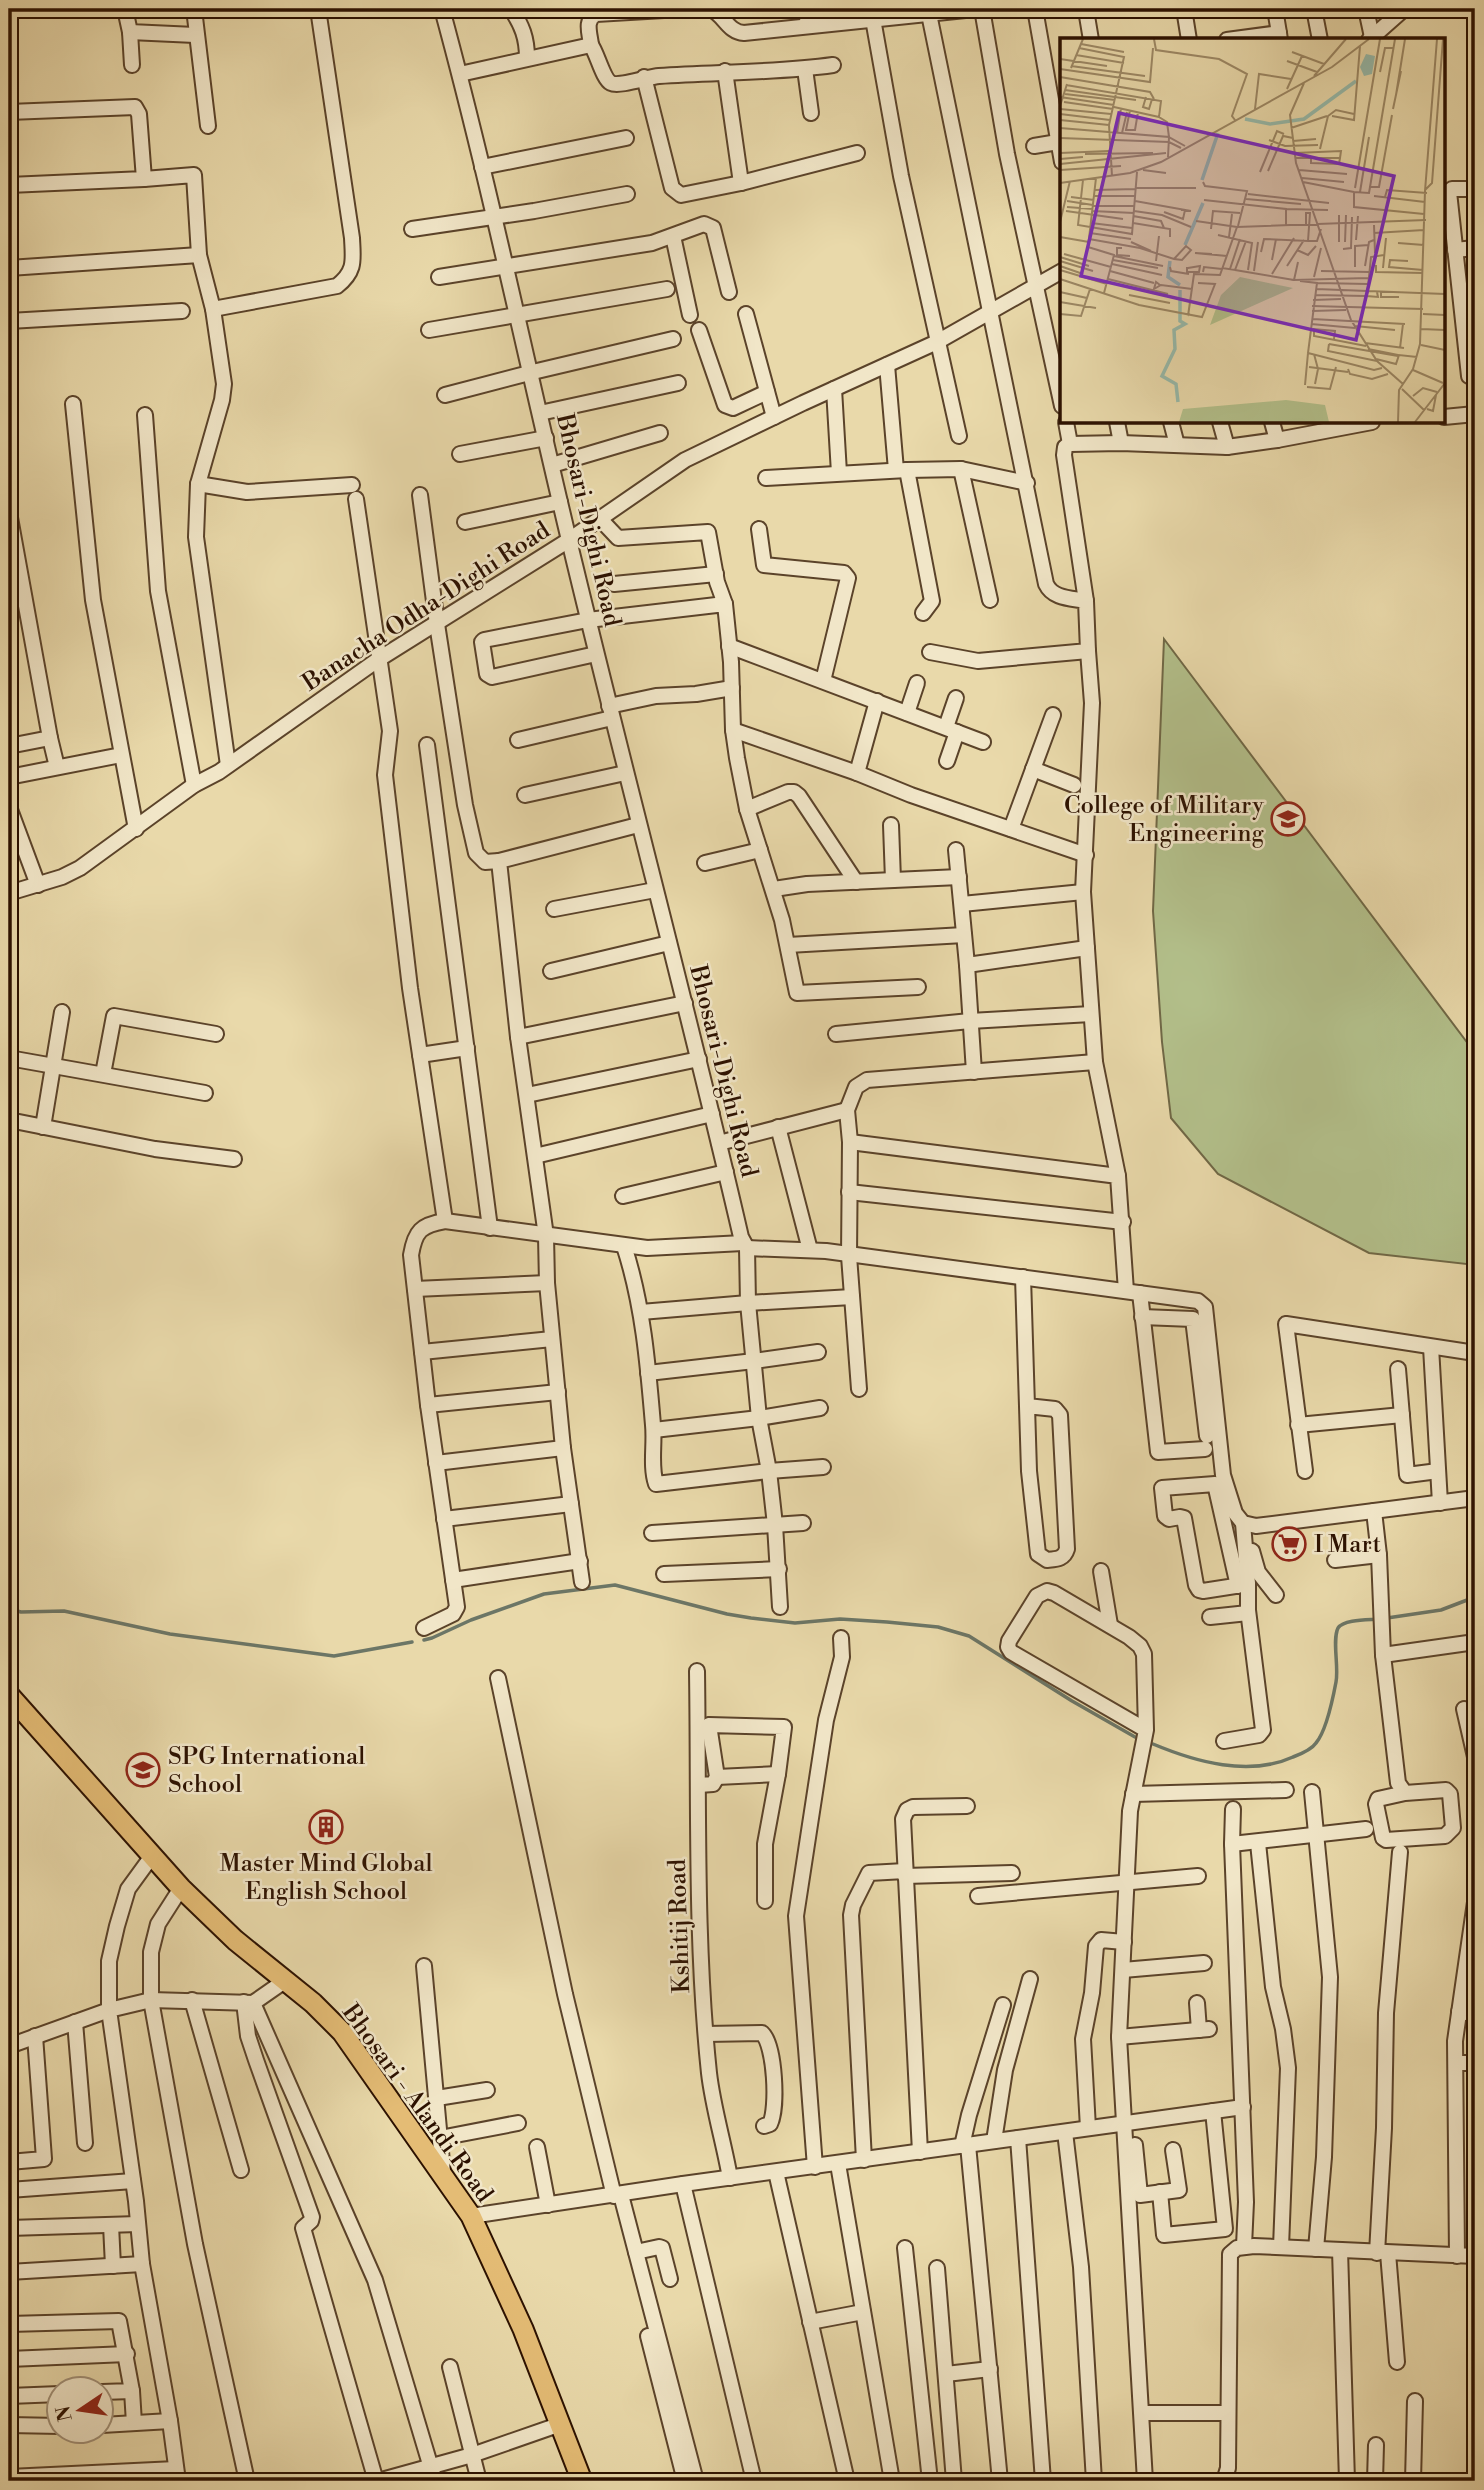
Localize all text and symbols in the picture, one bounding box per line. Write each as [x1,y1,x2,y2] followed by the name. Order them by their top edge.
[1060,38,1446,424] inset map
[549,410,627,630] street label: Bhosari-Dighi Road
[296,515,556,699] street label: Banacha Odha-Dighi Road
[1064,791,1265,849] place label: College of Military Engineering
[1269,800,1307,838] school or university icon: College of Military Engineering
[682,961,764,1181] street label: Bhosari-Dighi Road
[1270,1525,1308,1563] supermarket icon: I Mart
[1314,1530,1381,1560] place label: I Mart
[168,1742,365,1800] place label: SPG International School
[124,1751,162,1789] school or university icon: SPG International School
[307,1808,345,1846] building icon: Master Mind Global English School
[219,1849,433,1907] place label: Master Mind Global English School
[663,1858,697,1994] street label: Kshitij Road
[335,1998,499,2209] street label: Bhosari - Alandi Road
[46,2374,116,2444] north arrow
[51,2404,78,2424] text: N

